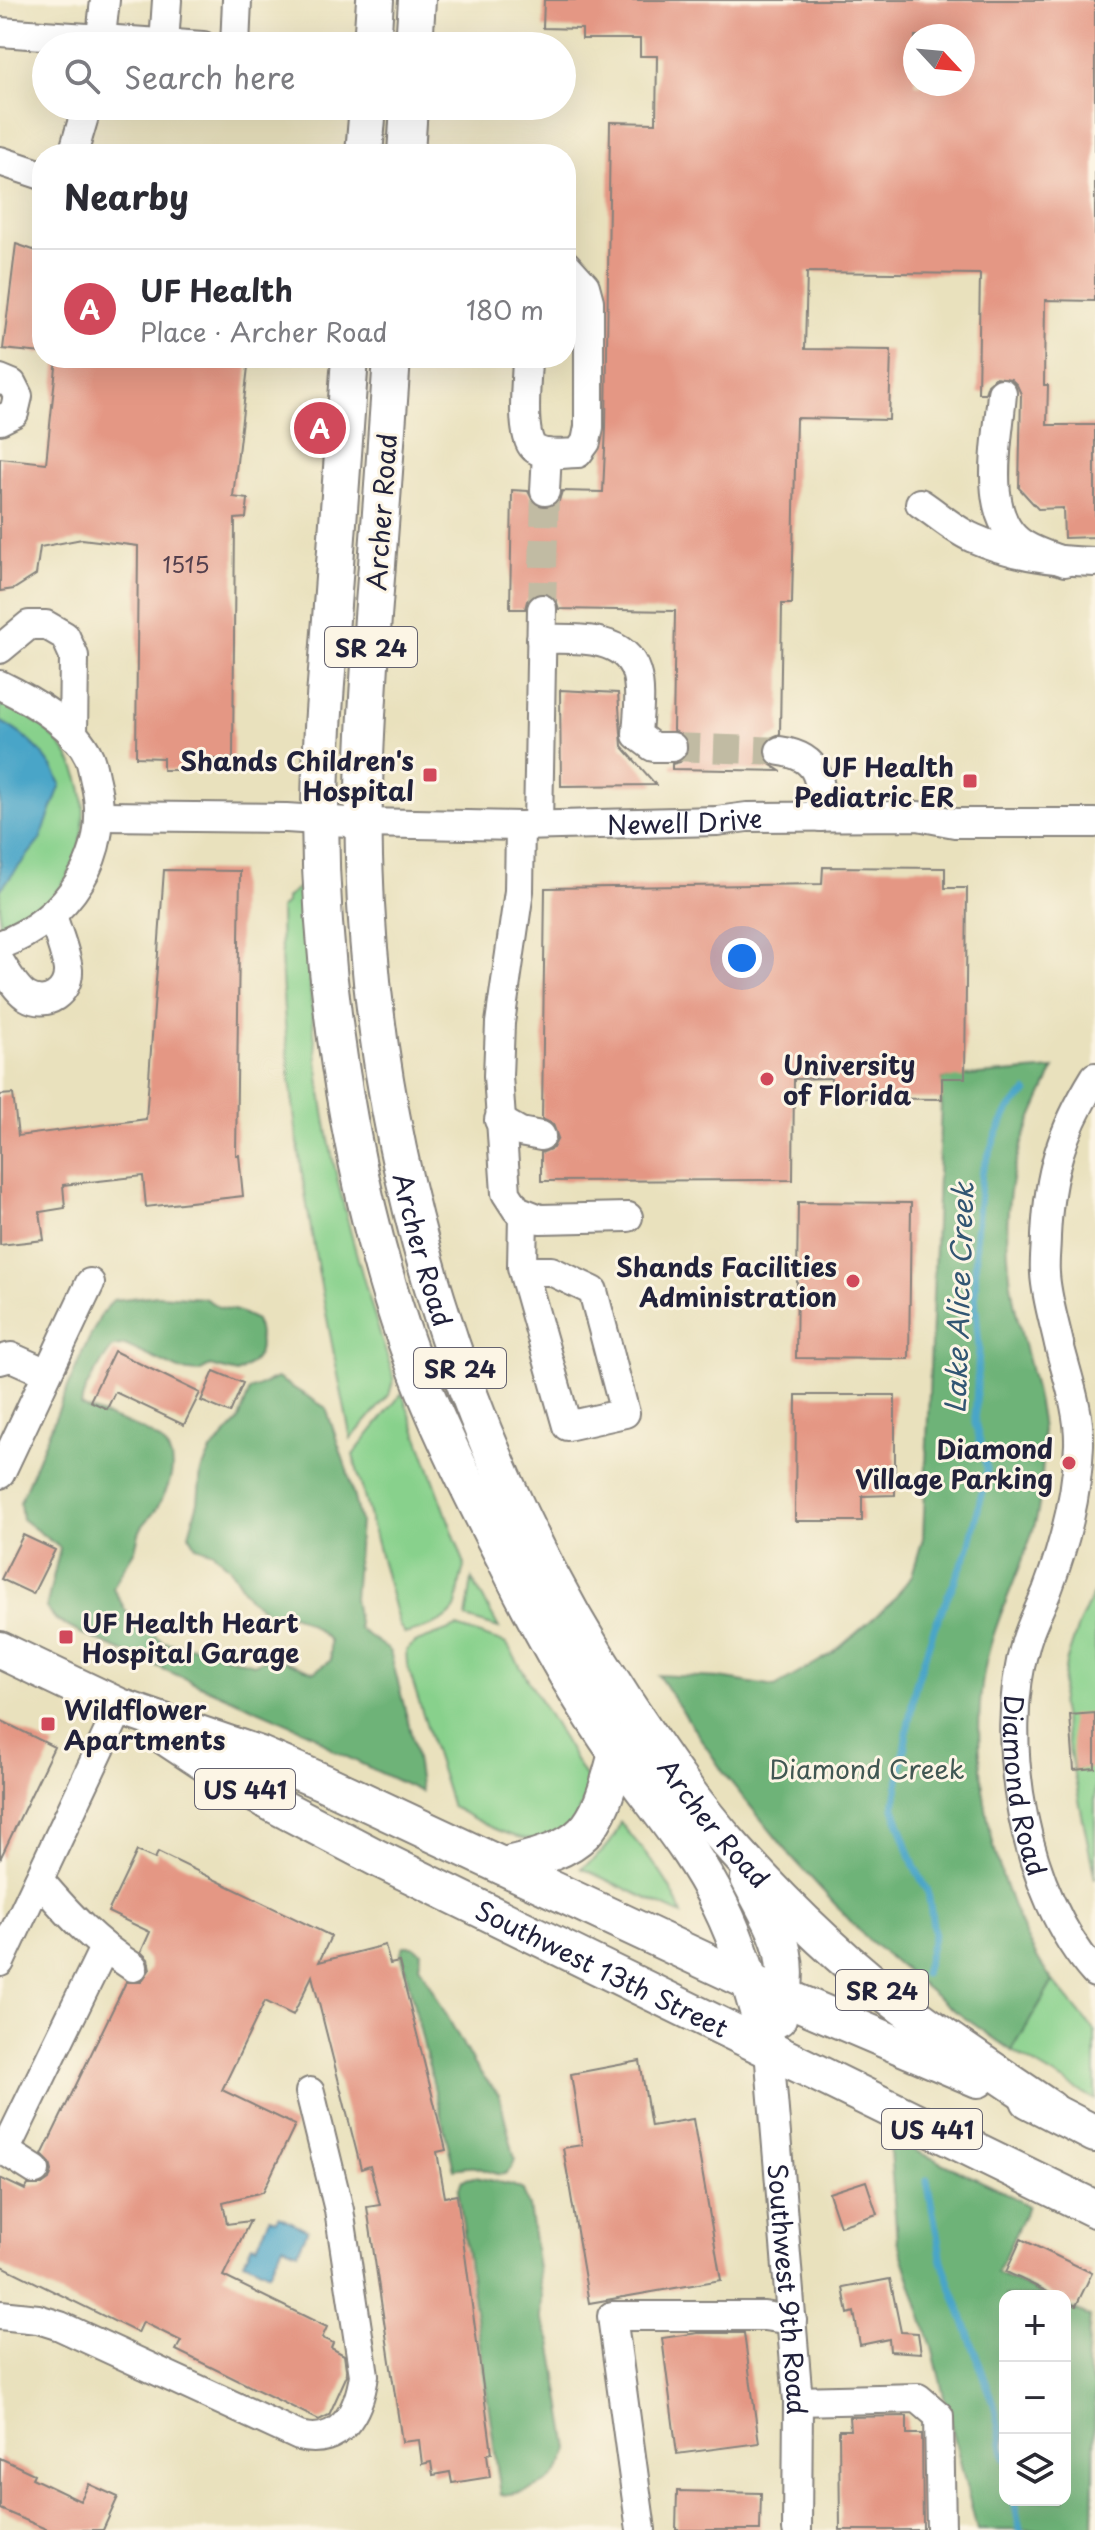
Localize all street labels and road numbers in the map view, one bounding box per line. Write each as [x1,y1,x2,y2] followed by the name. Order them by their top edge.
[356,432,406,592] street label: Archer Road
[325,627,417,667] road number: SR 24
[606,797,762,843] street label: Newell Drive
[384,1169,463,1331] street label: Archer Road
[414,1348,506,1388] road number: SR 24
[995,1694,1058,1881] street label: Diamond Road
[649,1750,779,1896] street label: Archer Road
[195,1769,295,1809] road number: US 441
[469,1890,735,2047] street label: Southwest 13th Street
[836,1970,928,2010] road number: SR 24
[882,2109,982,2149] road number: US 441
[759,2162,818,2415] street label: Southwest 9th Road

